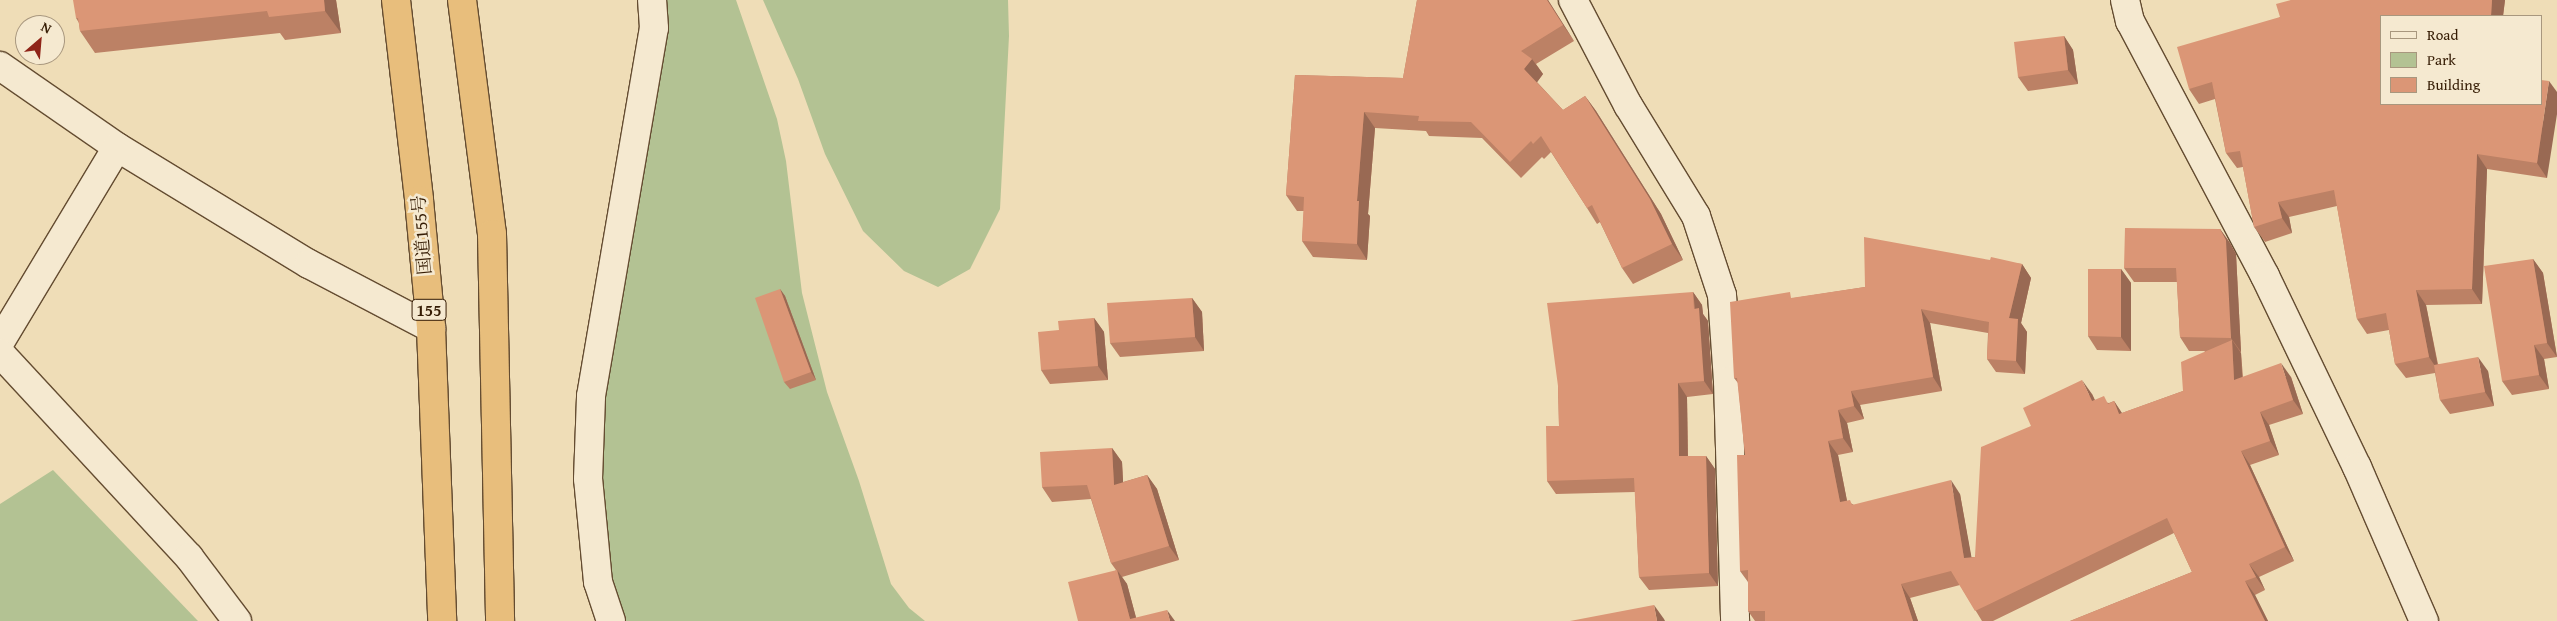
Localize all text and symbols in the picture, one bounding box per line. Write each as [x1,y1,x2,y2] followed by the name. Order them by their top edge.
[15,15,65,65] north arrow
[2380,15,2542,105] legend
[38,16,55,39] text: N
[2427,24,2458,45] text: Road
[2427,49,2456,70] text: Park
[2427,74,2480,95] text: Building
[408,194,436,276] street label: 国道155号
[412,296,446,324] road number: 155

